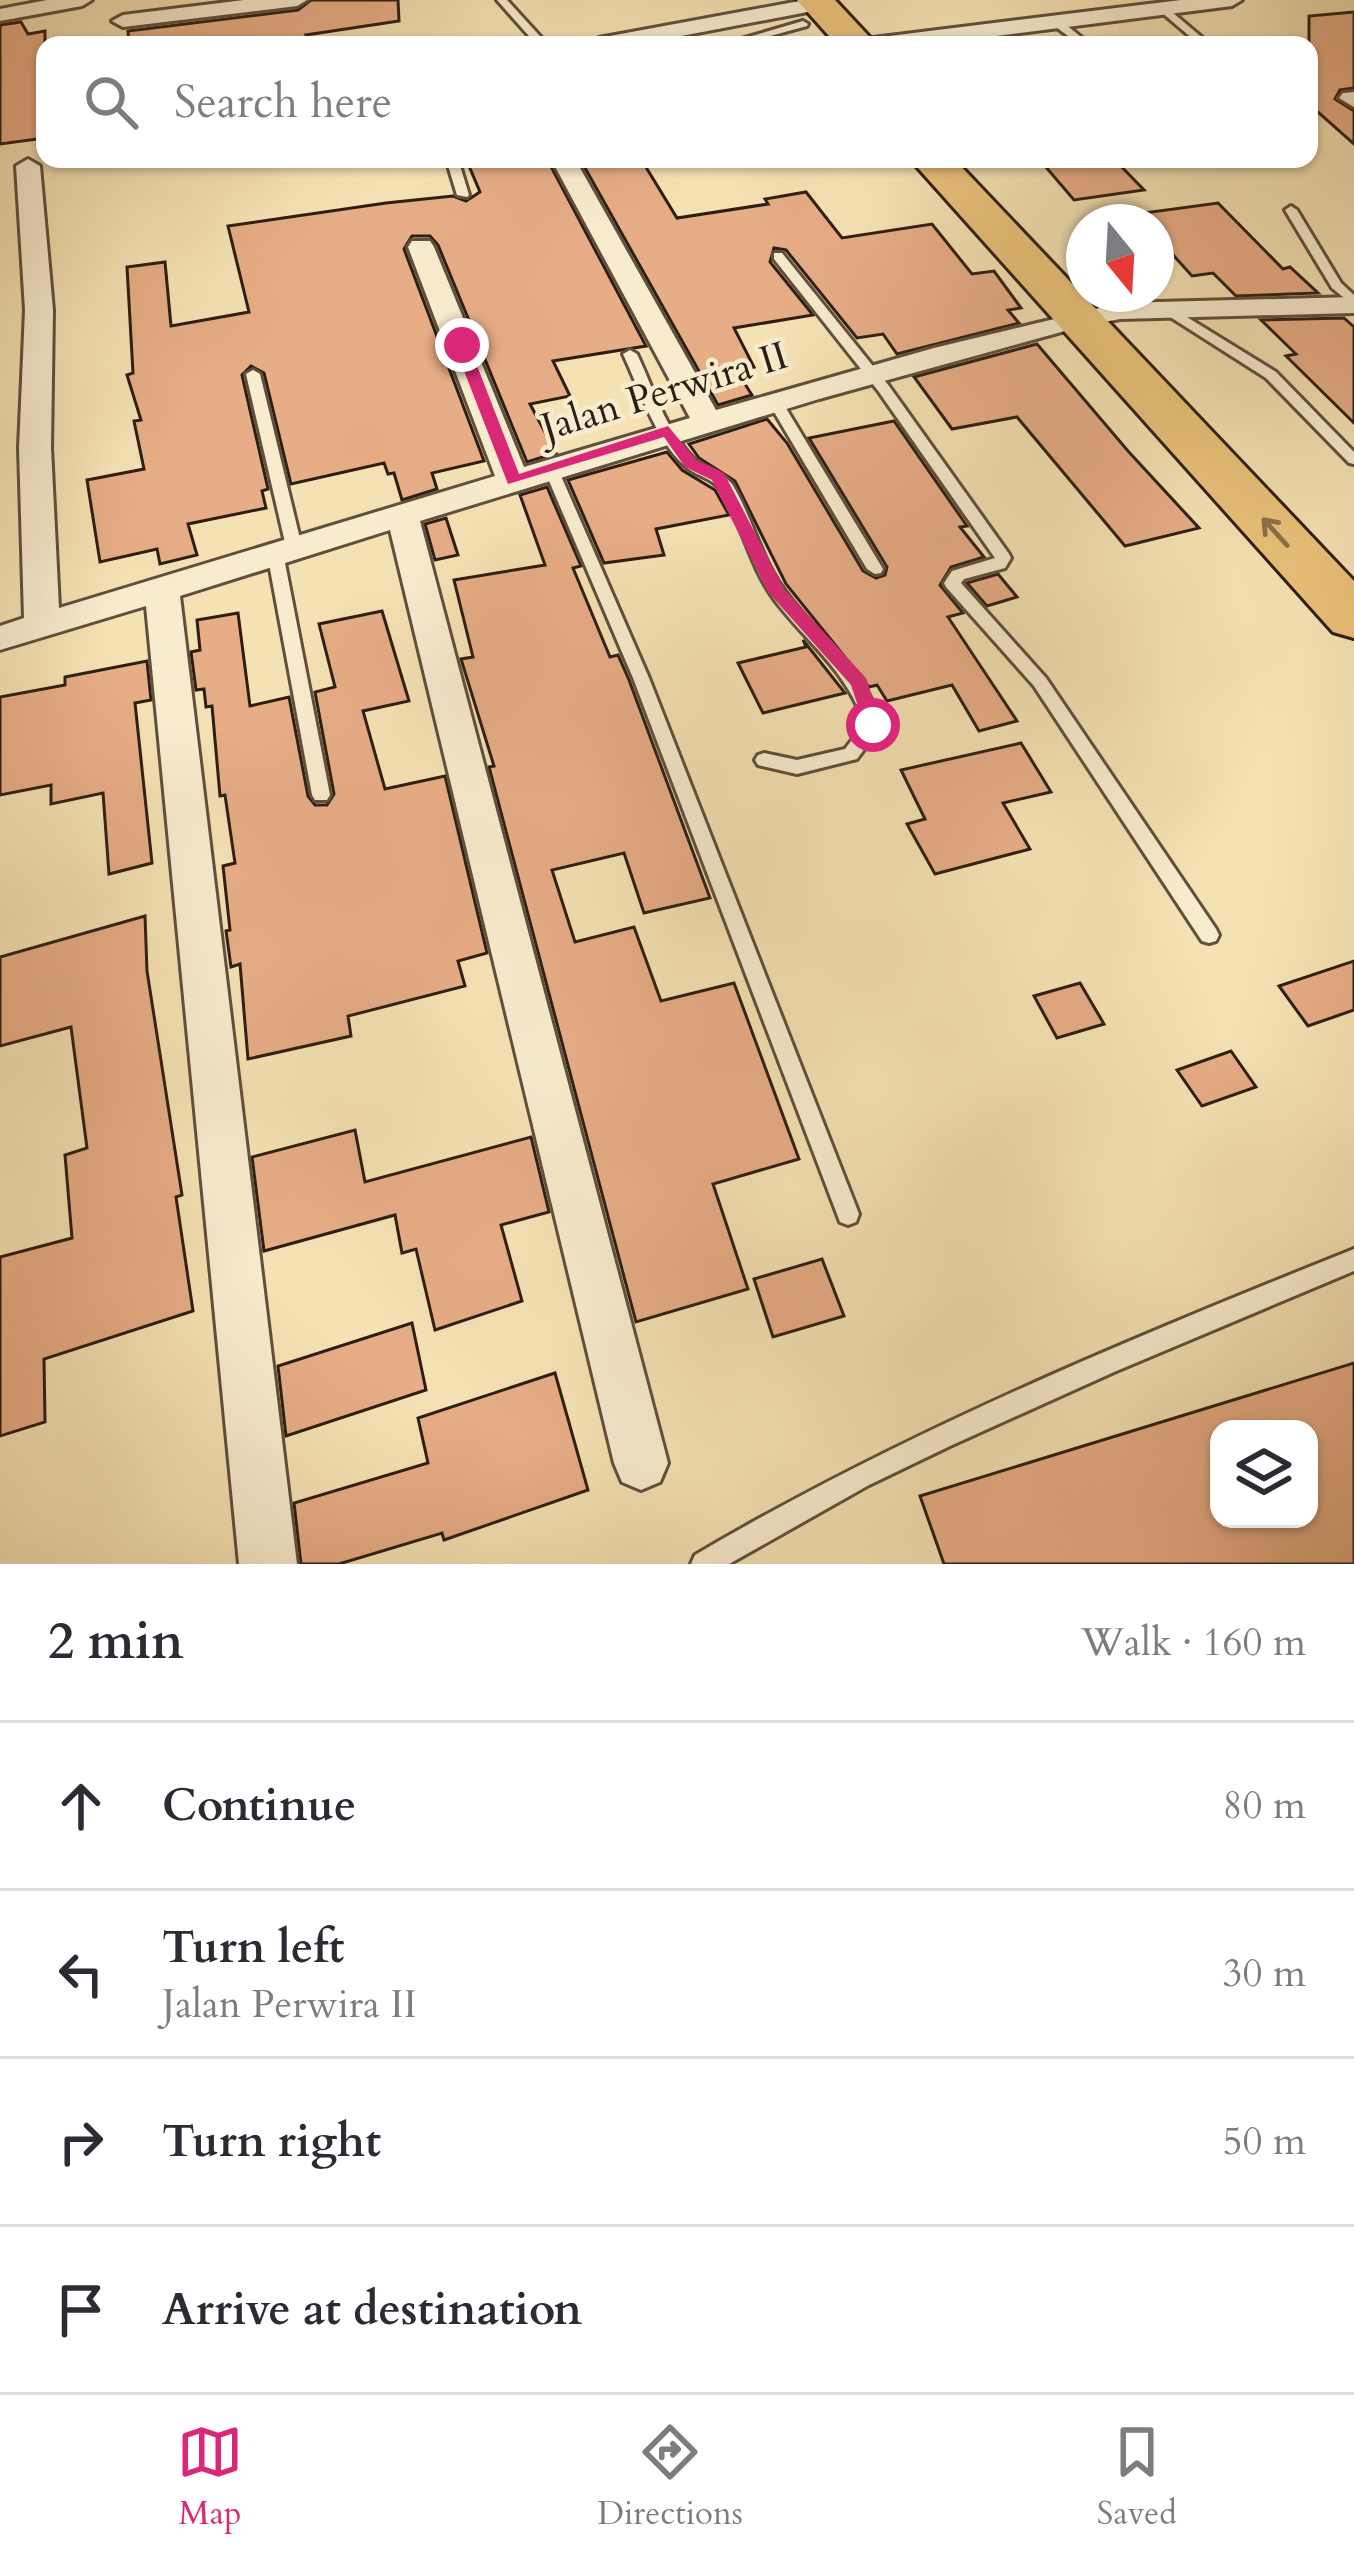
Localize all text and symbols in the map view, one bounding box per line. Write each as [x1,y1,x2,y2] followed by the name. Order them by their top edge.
[36,36,1318,168] search box
[78,69,144,135] icon: search
[174,72,392,133] text: Search here
[1066,204,1174,312] north arrow
[435,318,489,372] route end
[530,329,794,455] street label: Jalan Perwira II
[1262,517,1289,547] one-way arrow
[846,698,900,752] route start
[1210,1420,1318,1528] map controls
[1210,1420,1318,1528] button: layers
[48,1607,184,1677] text: 2 min
[1081,1616,1306,1669] text: Walk · 160 m
[48,1773,114,1839] icon: ahead
[162,1775,356,1836] text: Continue
[1223,1779,1306,1832] text: 80 m
[162,1917,344,1978] text: Turn left
[48,1941,114,2007] icon: left
[1223,1947,1306,2000] text: 30 m
[162,1978,417,2031] text: Jalan Perwira II
[48,2109,114,2175] icon: right
[162,2111,381,2172] text: Turn right
[1223,2115,1306,2168] text: 50 m
[48,2277,114,2343] icon: arrive
[162,2279,582,2340] text: Arrive at destination
[177,2419,243,2536] tab: Map
[597,2419,743,2536] tab: Directions
[1097,2419,1177,2536] tab: Saved

